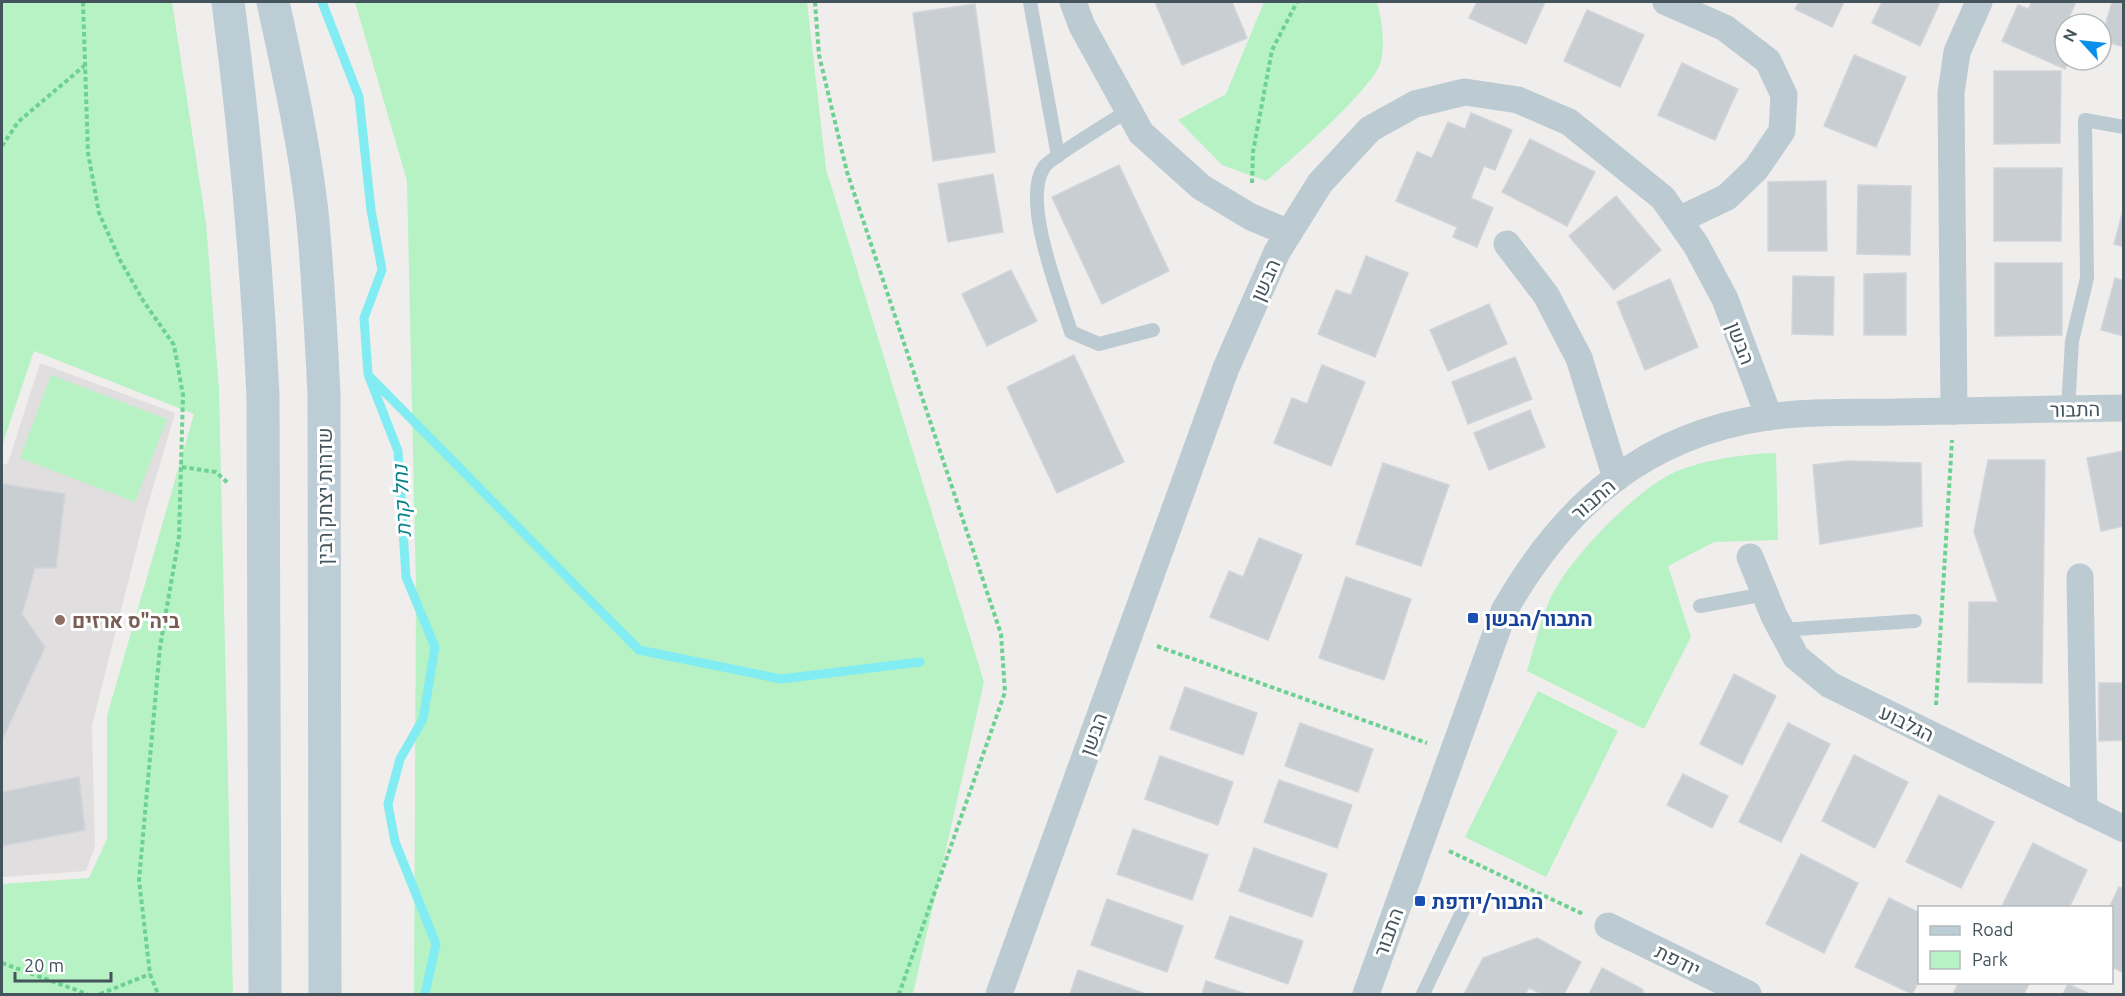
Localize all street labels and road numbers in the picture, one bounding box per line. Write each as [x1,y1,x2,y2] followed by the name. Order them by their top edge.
[1246,255,1284,305] street label: הבשן
[1722,318,1760,368] street label: הבשן
[2050,397,2100,421] street label: התבור
[313,427,336,565] street label: שדרות יצחק רבין
[1566,474,1620,524] street label: התבור
[1876,700,1938,746] street label: הגלבוע
[1075,709,1111,759] street label: הבשן
[1369,904,1407,960] street label: התבור
[1652,939,1704,981] street label: יודפת

